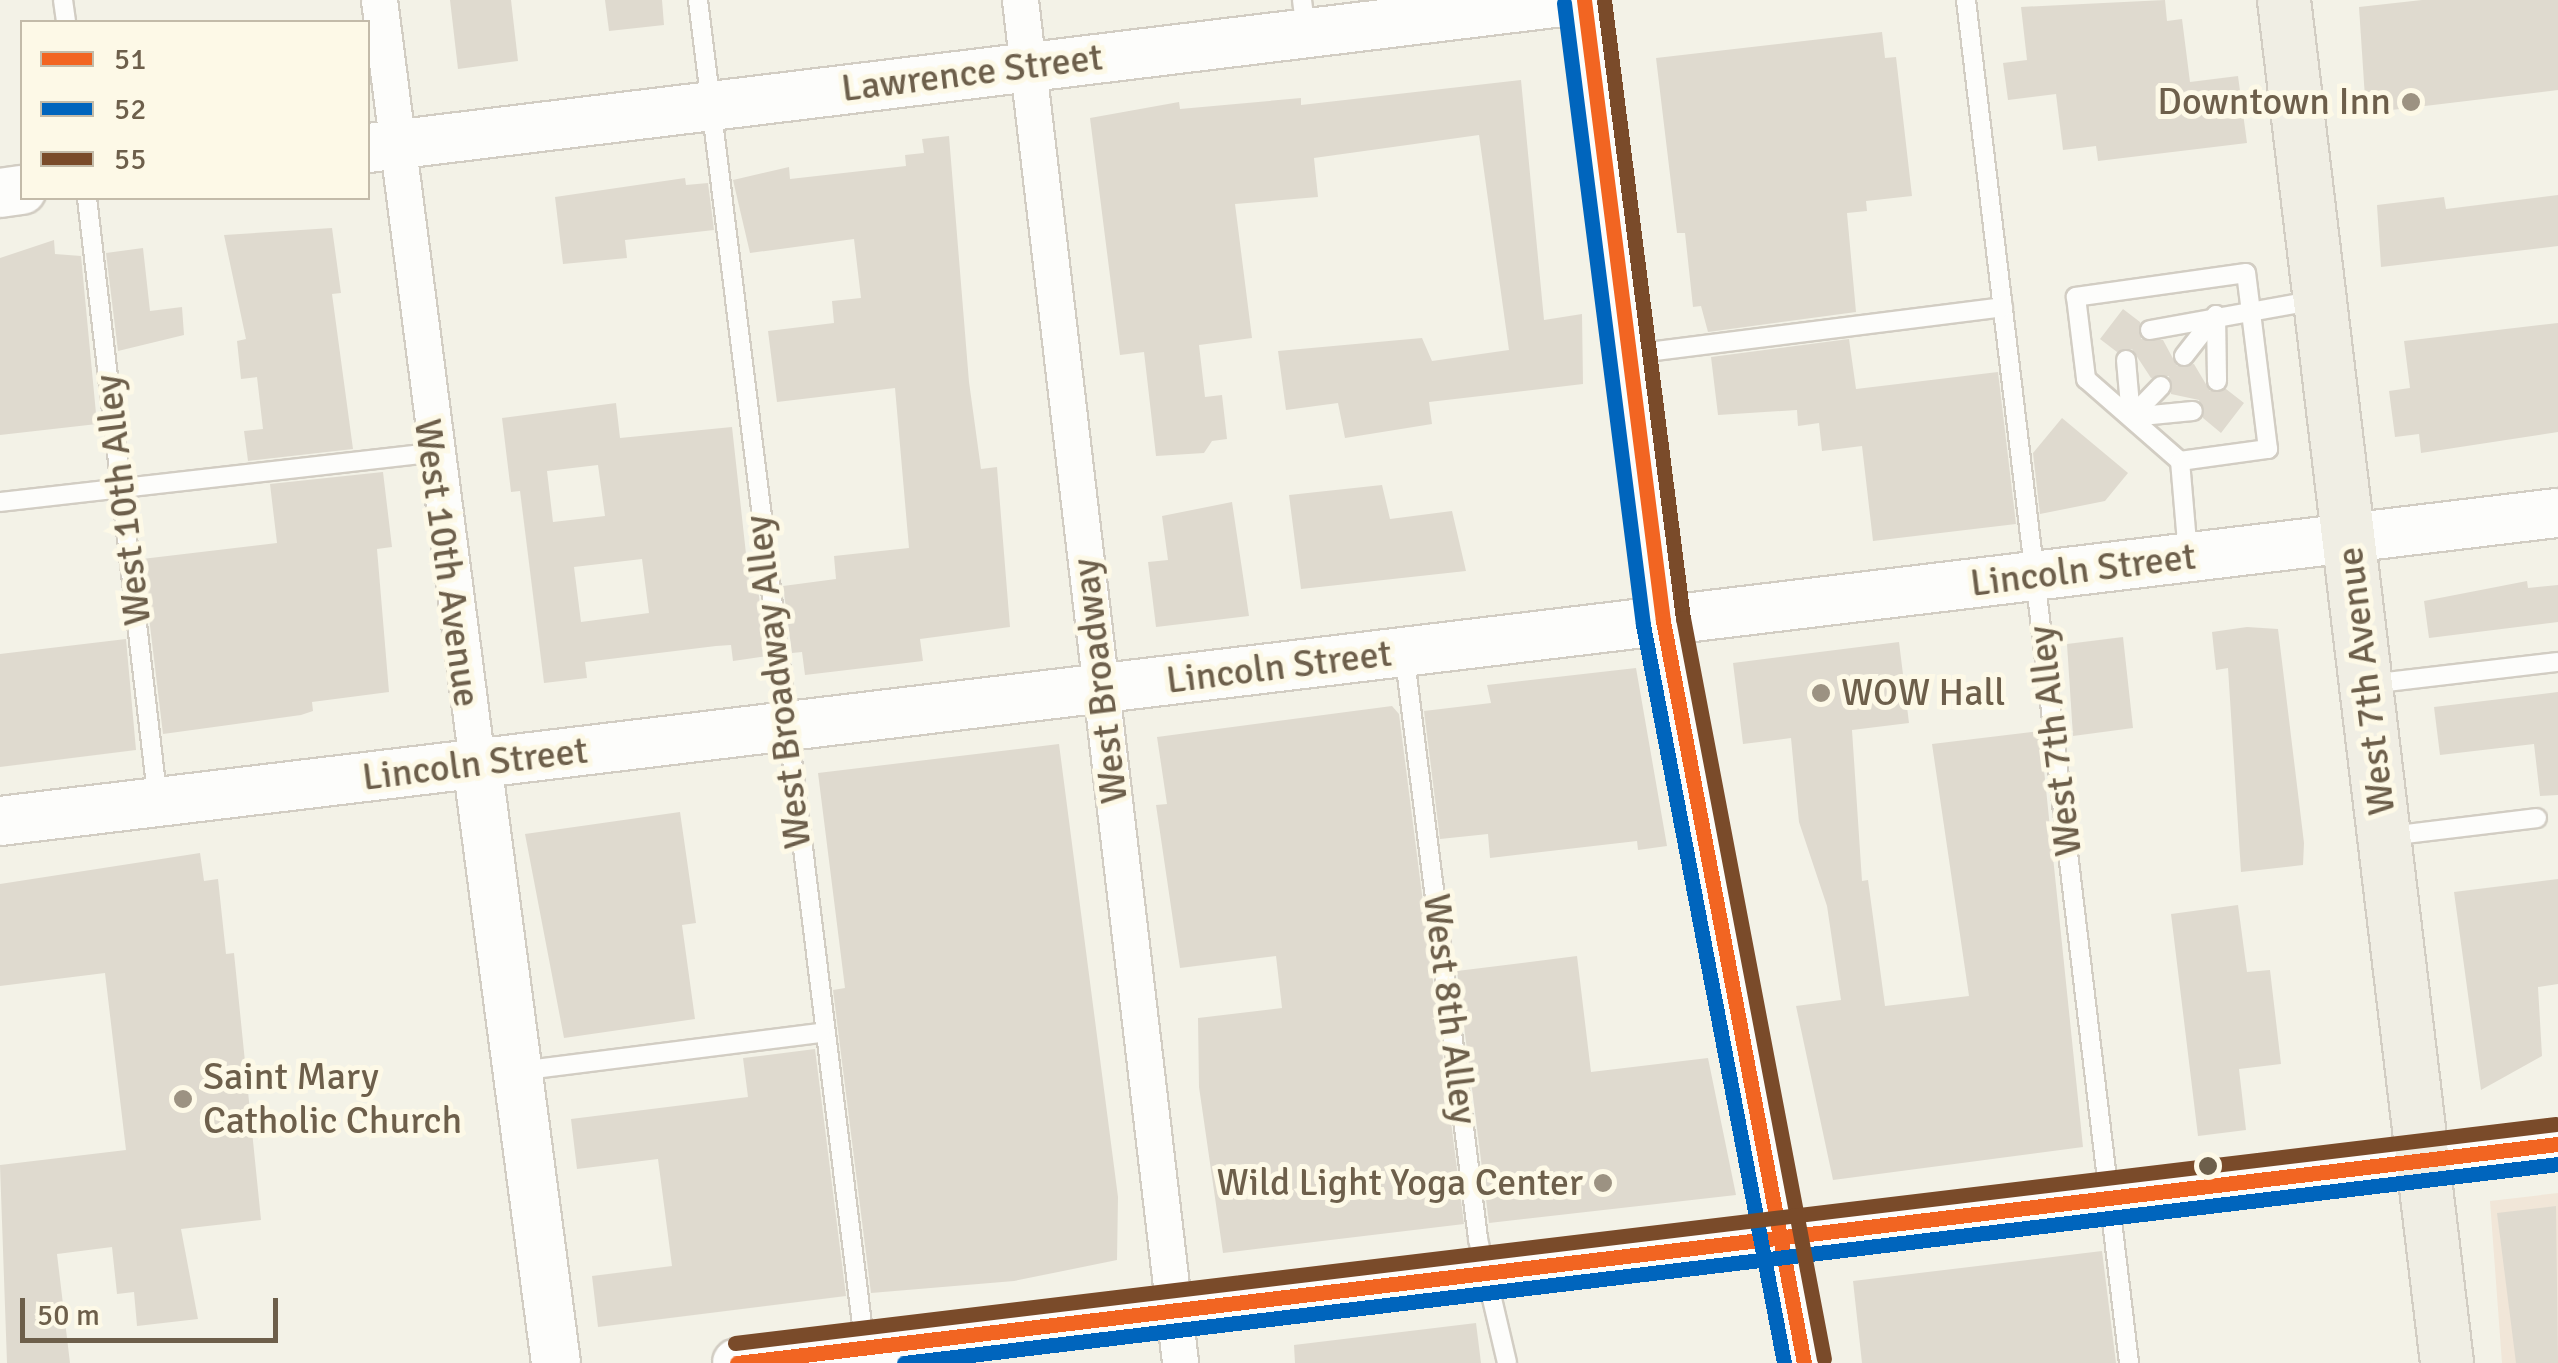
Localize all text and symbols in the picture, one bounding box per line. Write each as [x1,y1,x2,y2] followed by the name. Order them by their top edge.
[20,20,370,200] legend
[839,34,1105,112] street label: Lawrence Street
[114,41,146,78] text: 51
[2157,79,2391,125] place label: Downtown Inn
[114,91,146,128] text: 52
[2400,91,2422,113] marker: Downtown Inn
[114,141,146,178] text: 55
[85,372,161,628] street label: West 10th Alley
[404,416,490,710] street label: West 10th Avenue
[735,513,821,851] street label: West Broadway Alley
[1968,534,2198,606] street label: Lincoln Street
[2327,544,2405,818] street label: West 7th Avenue
[1062,556,1138,806] street label: West Broadway
[2018,623,2092,859] street label: West 7th Alley
[1164,631,1394,703] street label: Lincoln Street
[1841,670,2005,716] place label: WOW Hall
[1810,682,1832,704] marker: WOW Hall
[360,728,590,800] street label: Lincoln Street
[1413,891,1487,1127] street label: West 8th Alley
[203,1054,462,1144] place label: Saint Mary Catholic Church
[172,1088,194,1110] marker: Saint Mary Catholic Church
[2198,1156,2218,1176] unlabelled marker
[1216,1160,1583,1206] place label: Wild Light Yoga Center
[1592,1172,1614,1194] marker: Wild Light Yoga Center
[25,1278,282,1340] scale bar
[37,1297,100,1334] text: 50 m

